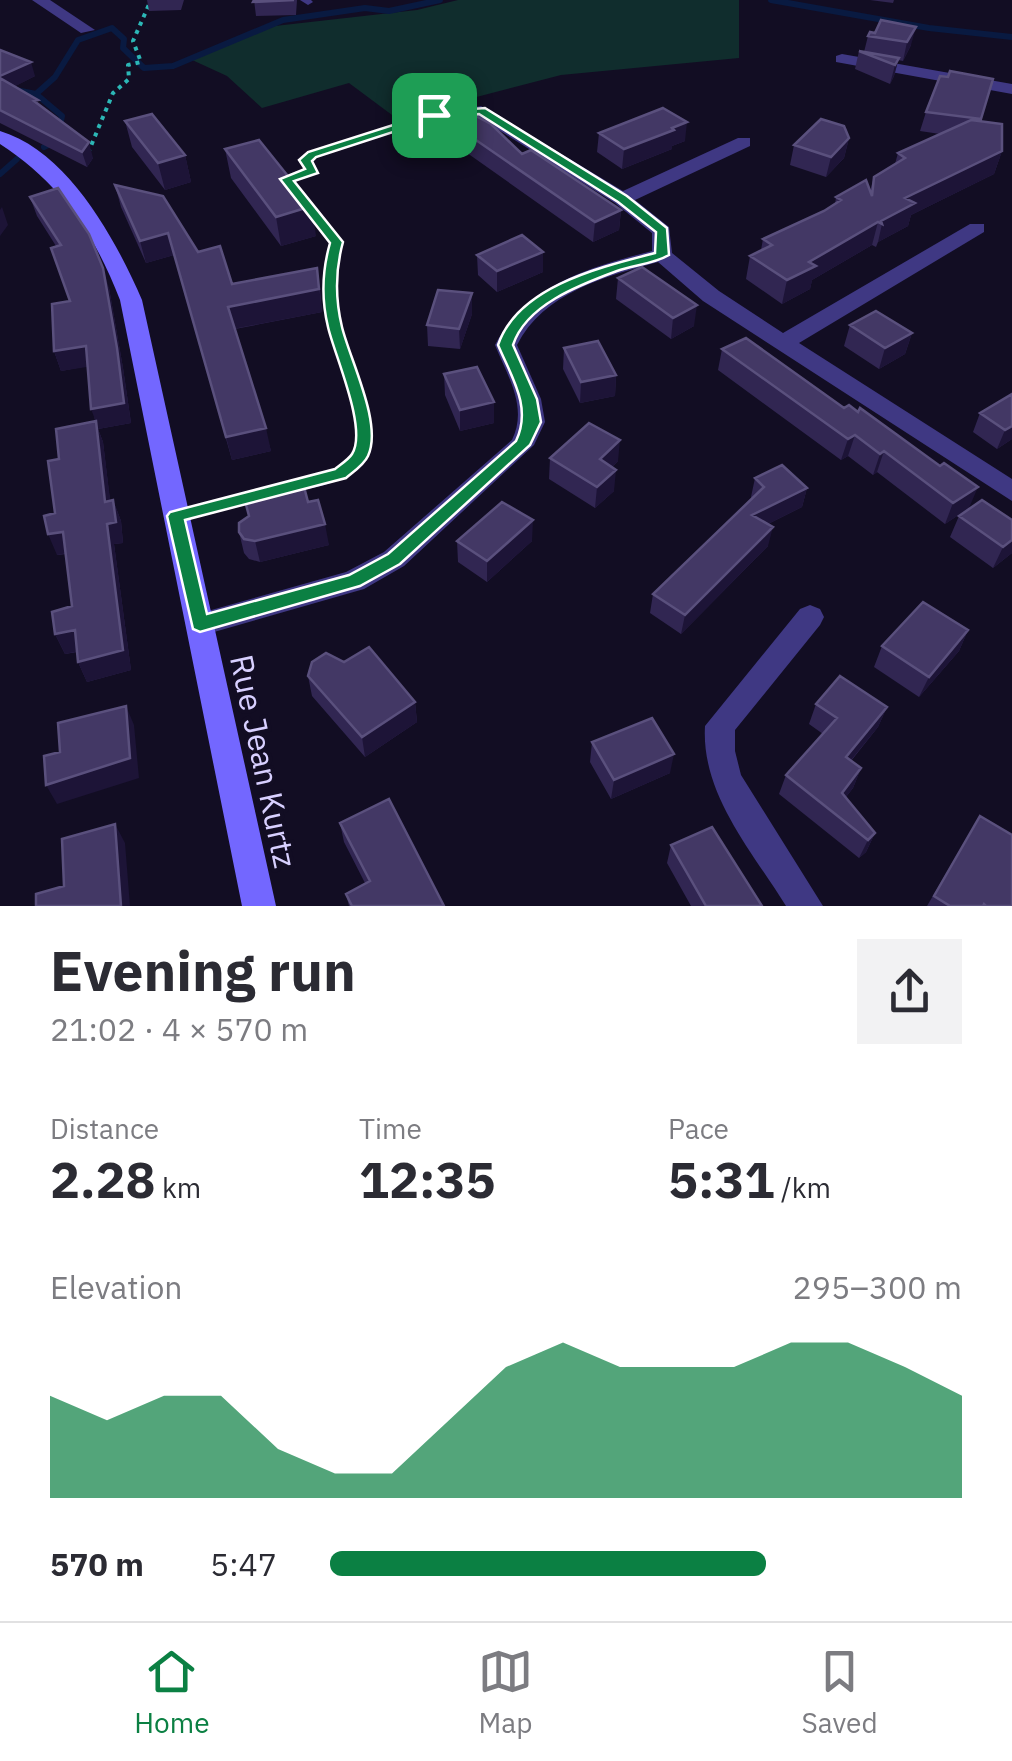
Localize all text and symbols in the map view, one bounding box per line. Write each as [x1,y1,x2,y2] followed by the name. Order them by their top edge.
[392,73,477,158] pin
[407,88,462,143] icon: arrive
[221,651,307,871] street label: Rue Jean Kurtz
[50,935,356,1006] text: Evening run
[857,939,962,1044] button: share
[50,1008,308,1050] text: 21:02 · 4 × 570 m
[50,1110,159,1147] text: Distance
[359,1110,422,1147] text: Time
[668,1110,729,1147] text: Pace
[50,1147,156,1212] text: 2.28
[359,1147,496,1212] text: 12:35
[668,1147,775,1212] text: 5:31
[156,1169,201,1206] text: km
[775,1169,831,1206] text: /km
[50,1266,183,1308] text: Elevation
[792,1266,962,1308] text: 295–300 m
[50,1543,144,1585] text: 570 m
[210,1543,277,1585] text: 5:47
[134,1644,210,1741] tab: Home
[478,1644,533,1741] tab: Map
[802,1644,878,1741] tab: Saved

